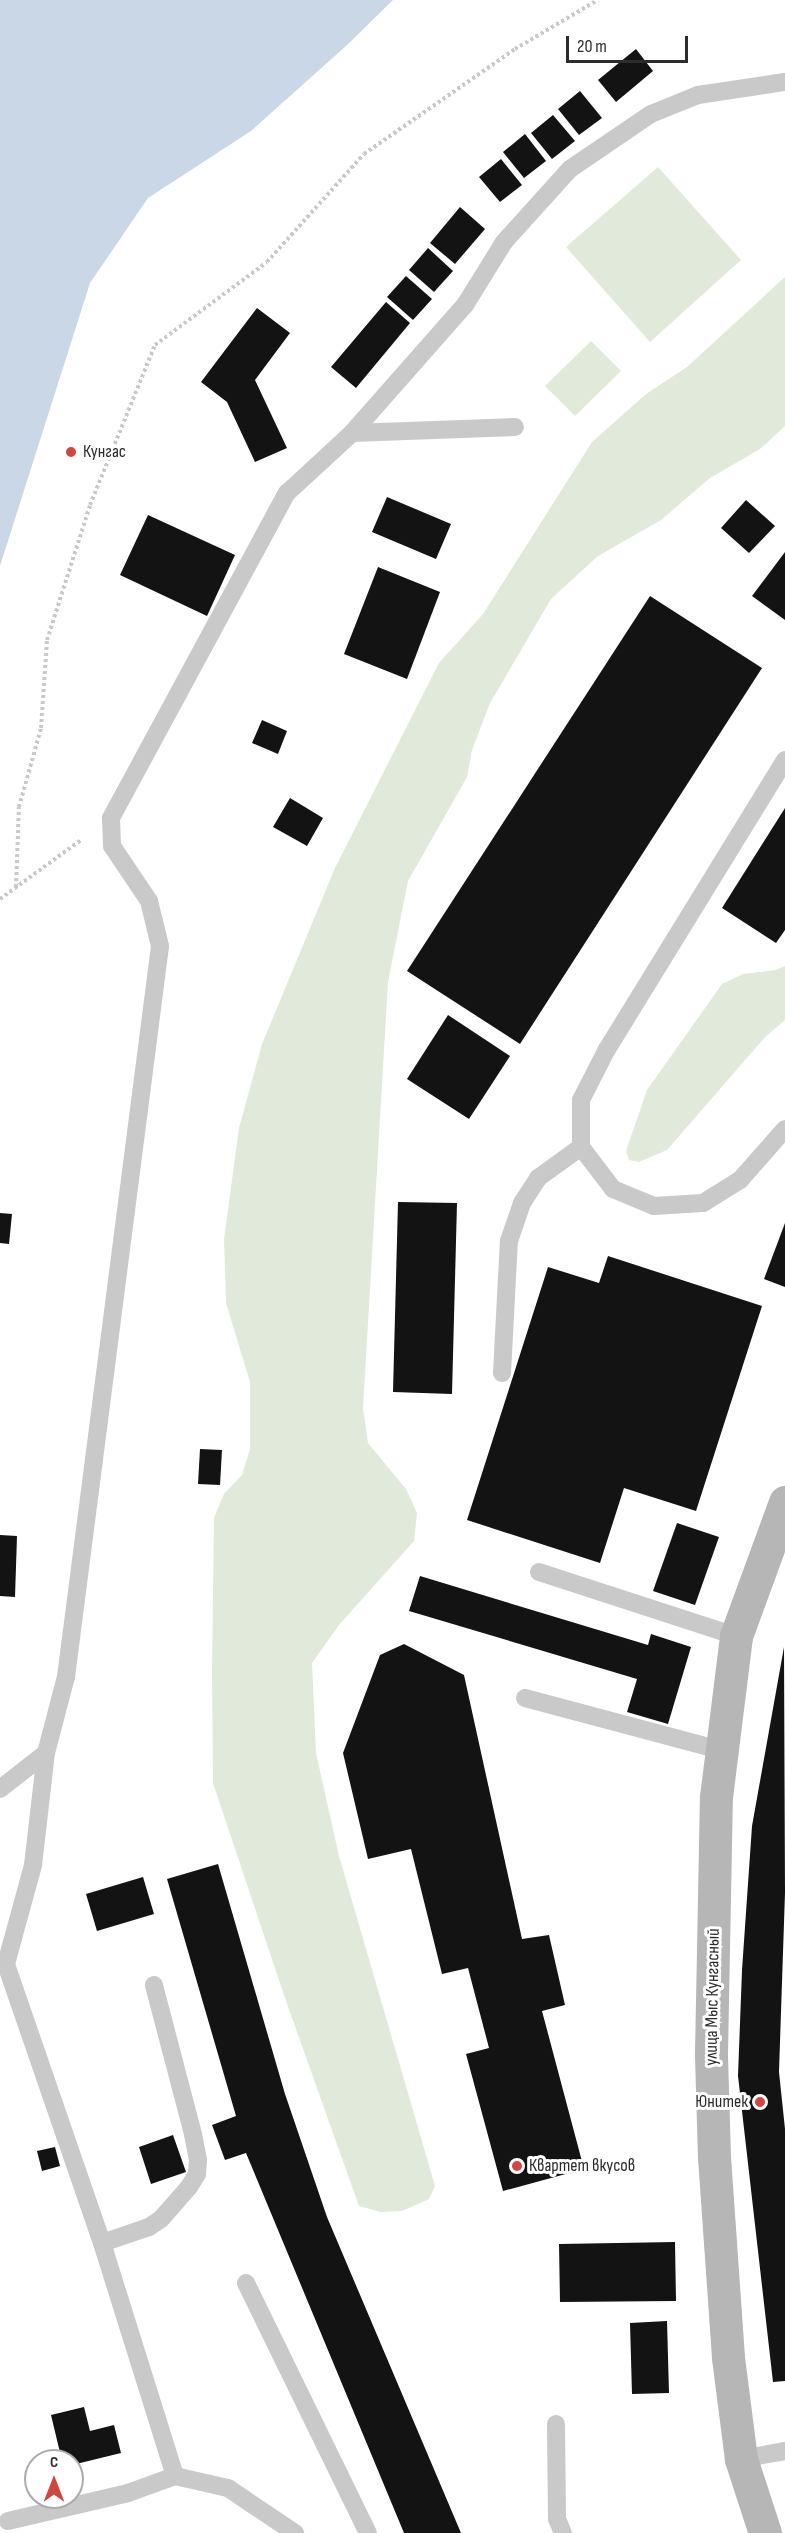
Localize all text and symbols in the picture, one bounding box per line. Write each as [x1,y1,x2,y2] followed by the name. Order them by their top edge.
[569,24,690,62] scale bar
[577,36,607,57] text: 20 m
[83,441,126,463] place label: Кунгас
[64,445,78,459] marker: Кунгас
[701,1928,725,2066] street label: улица Мыс Кунгасный
[695,2091,748,2113] place label: Юнитек
[753,2095,767,2109] marker: Юнитек
[529,2155,635,2177] place label: Квартет вкусов
[510,2159,524,2173] marker: Квартет вкусов
[24,2449,84,2509] north arrow
[50,2453,58,2472] text: С

